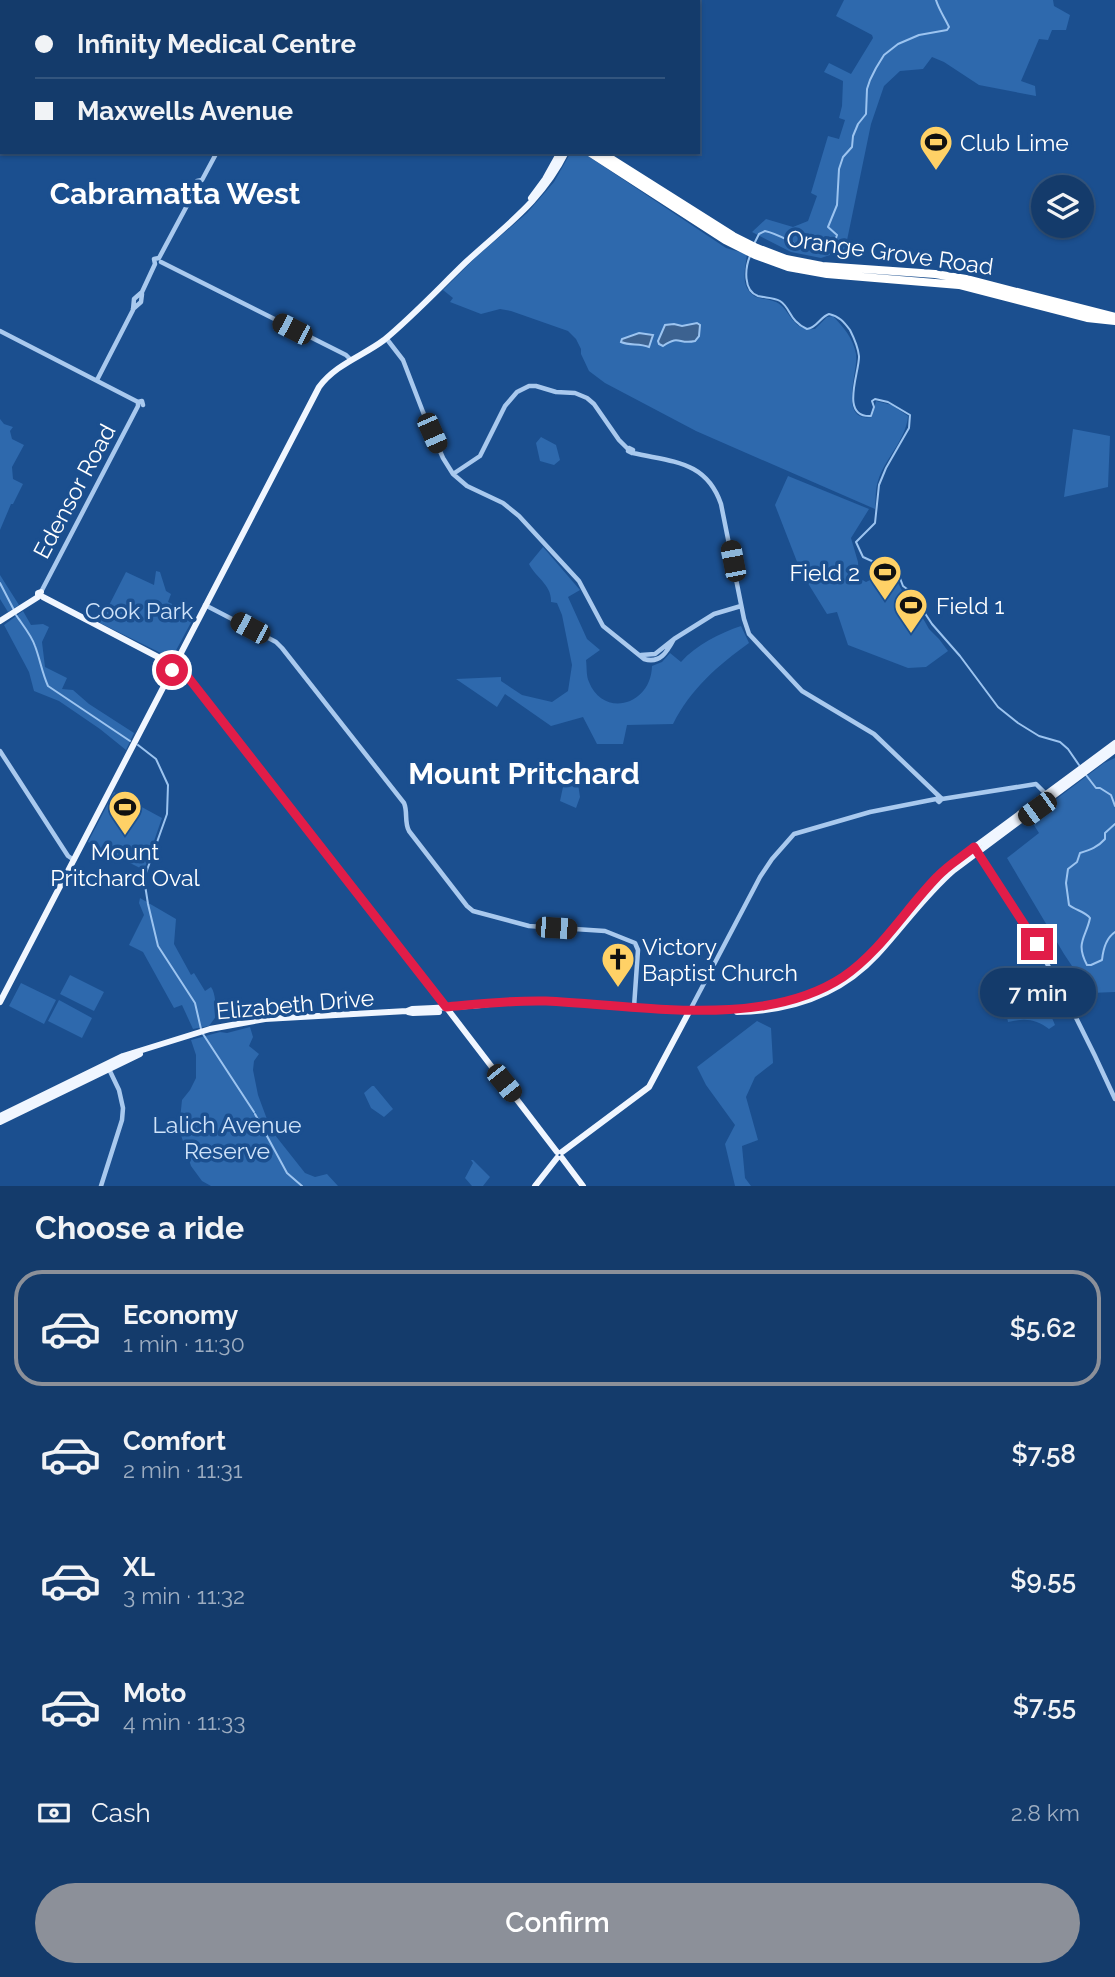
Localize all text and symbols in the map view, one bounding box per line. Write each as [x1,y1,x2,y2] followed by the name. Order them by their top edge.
[77,29,356,59] text: Infinity Medical Centre
[77,96,293,126] text: Maxwells Avenue
[917,123,955,172] sports icon: Club Lime
[960,129,1069,156] place label: Club Lime
[1031,175,1094,238] map controls
[1031,175,1094,238] button: layers
[50,176,301,211] district label: Cabramatta West
[785,224,995,280] street label: Orange Grove Road
[269,310,316,348] car
[414,410,451,456] car
[27,419,121,563] street label: Edensor Road
[719,538,748,584] car
[866,553,904,602] sports icon: Field 2
[790,559,860,586] place label: Field 2
[892,586,930,635] sports icon: Field 1
[936,592,1004,619] place label: Field 1
[85,597,193,624] park label: Cook Park
[227,609,274,647] car
[156,654,188,686] route start
[408,756,640,791] district label: Mount Pritchard
[106,788,144,837] sports icon: Mount Pritchard Oval
[1014,788,1061,830] car
[50,838,200,891] place label: Mount Pritchard Oval
[535,916,578,940] car
[1021,928,1053,960] route end
[642,933,798,986] place label: Victory Baptist Church
[599,940,637,989] church icon: Victory Baptist Church
[979,968,1095,1018] callout: 7 min
[1009,979,1067,1006] text: 7 min
[215,984,375,1024] street label: Elizabeth Drive
[483,1060,526,1106] car
[152,1111,302,1164] park label: Lalich Avenue Reserve
[35,1209,244,1246] text: Choose a ride
[39,1297,102,1360] icon: car
[123,1300,238,1330] text: Economy
[1010,1313,1076,1343] text: $5.62
[123,1330,245,1357] text: 1 min · 11:30
[39,1423,102,1486] icon: car
[123,1426,226,1456] text: Comfort
[1011,1439,1076,1469] text: $7.58
[123,1456,243,1483] text: 2 min · 11:31
[39,1549,102,1612] icon: car
[123,1552,155,1582] text: XL
[1010,1565,1076,1595] text: $9.55
[123,1582,245,1609] text: 3 min · 11:32
[39,1675,102,1738] icon: car
[123,1678,186,1708] text: Moto
[1013,1691,1076,1721] text: $7.55
[123,1708,246,1735] text: 4 min · 11:33
[35,1794,73,1832] icon: cash
[91,1798,151,1828] text: Cash
[1011,1799,1080,1826] text: 2.8 km
[35,1883,1080,1963] button: Confirm

